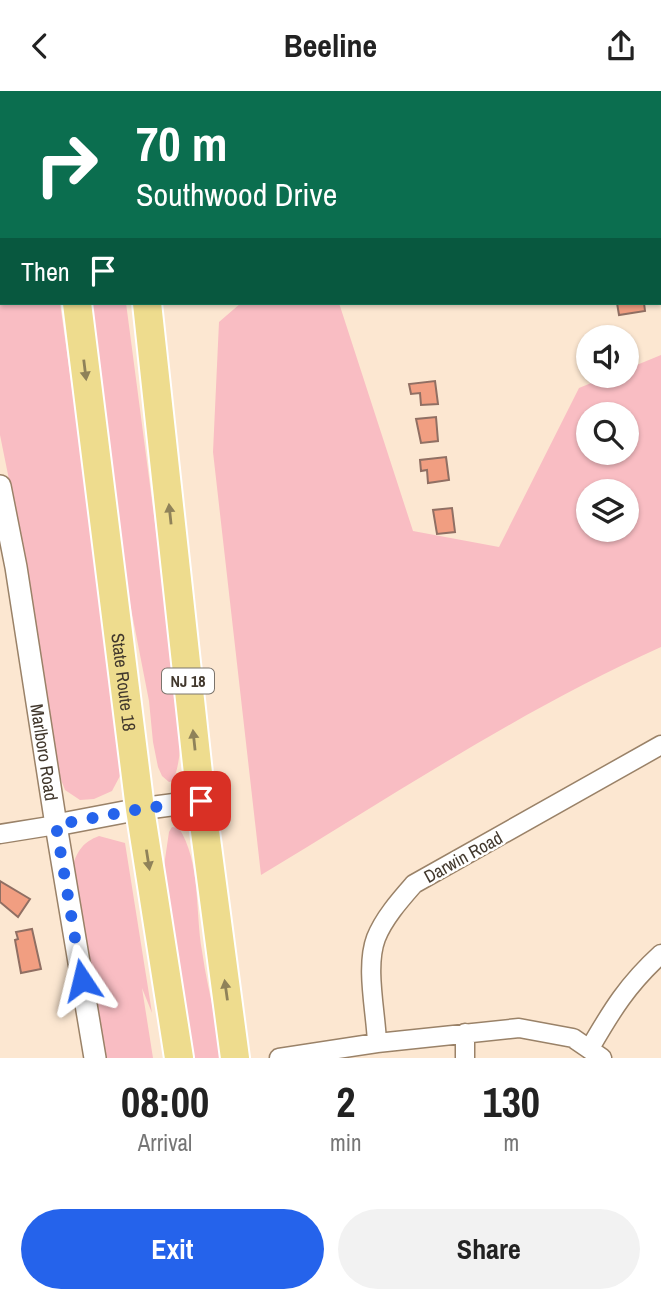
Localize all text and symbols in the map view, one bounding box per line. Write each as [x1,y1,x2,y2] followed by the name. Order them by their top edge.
[284,24,377,67] text: Beeline
[21,27,59,65] icon: back
[602,27,640,65] icon: share
[136,110,228,176] text: 70 m
[21,119,112,210] icon: right
[136,173,337,216] text: Southwood Drive
[84,252,122,290] icon: arrive
[21,254,70,289] text: Then
[576,325,639,542] map controls
[576,325,639,388] button: sound
[80,360,91,382] one-way arrow
[576,402,639,465] button: search
[576,479,639,542] button: layers
[164,503,175,525] one-way arrow
[106,632,143,733] street label: State Route 18
[162,669,214,694] road number: NJ 18
[25,702,65,802] street label: Marlboro Road
[188,729,199,751] one-way arrow
[171,771,231,831] pin
[182,782,220,820] icon: arrive
[419,825,507,889] street label: Darwin Road
[143,850,154,872] one-way arrow
[45,943,119,1017] position arrow
[221,979,232,1001] one-way arrow
[121,1074,209,1130] text: 08:00
[336,1074,355,1130] text: 2
[483,1074,540,1130] text: 130
[138,1127,192,1158] text: Arrival
[330,1127,362,1158] text: min
[503,1127,519,1158] text: m
[21,1209,324,1289] button: Exit
[338,1209,640,1289] button: Share

